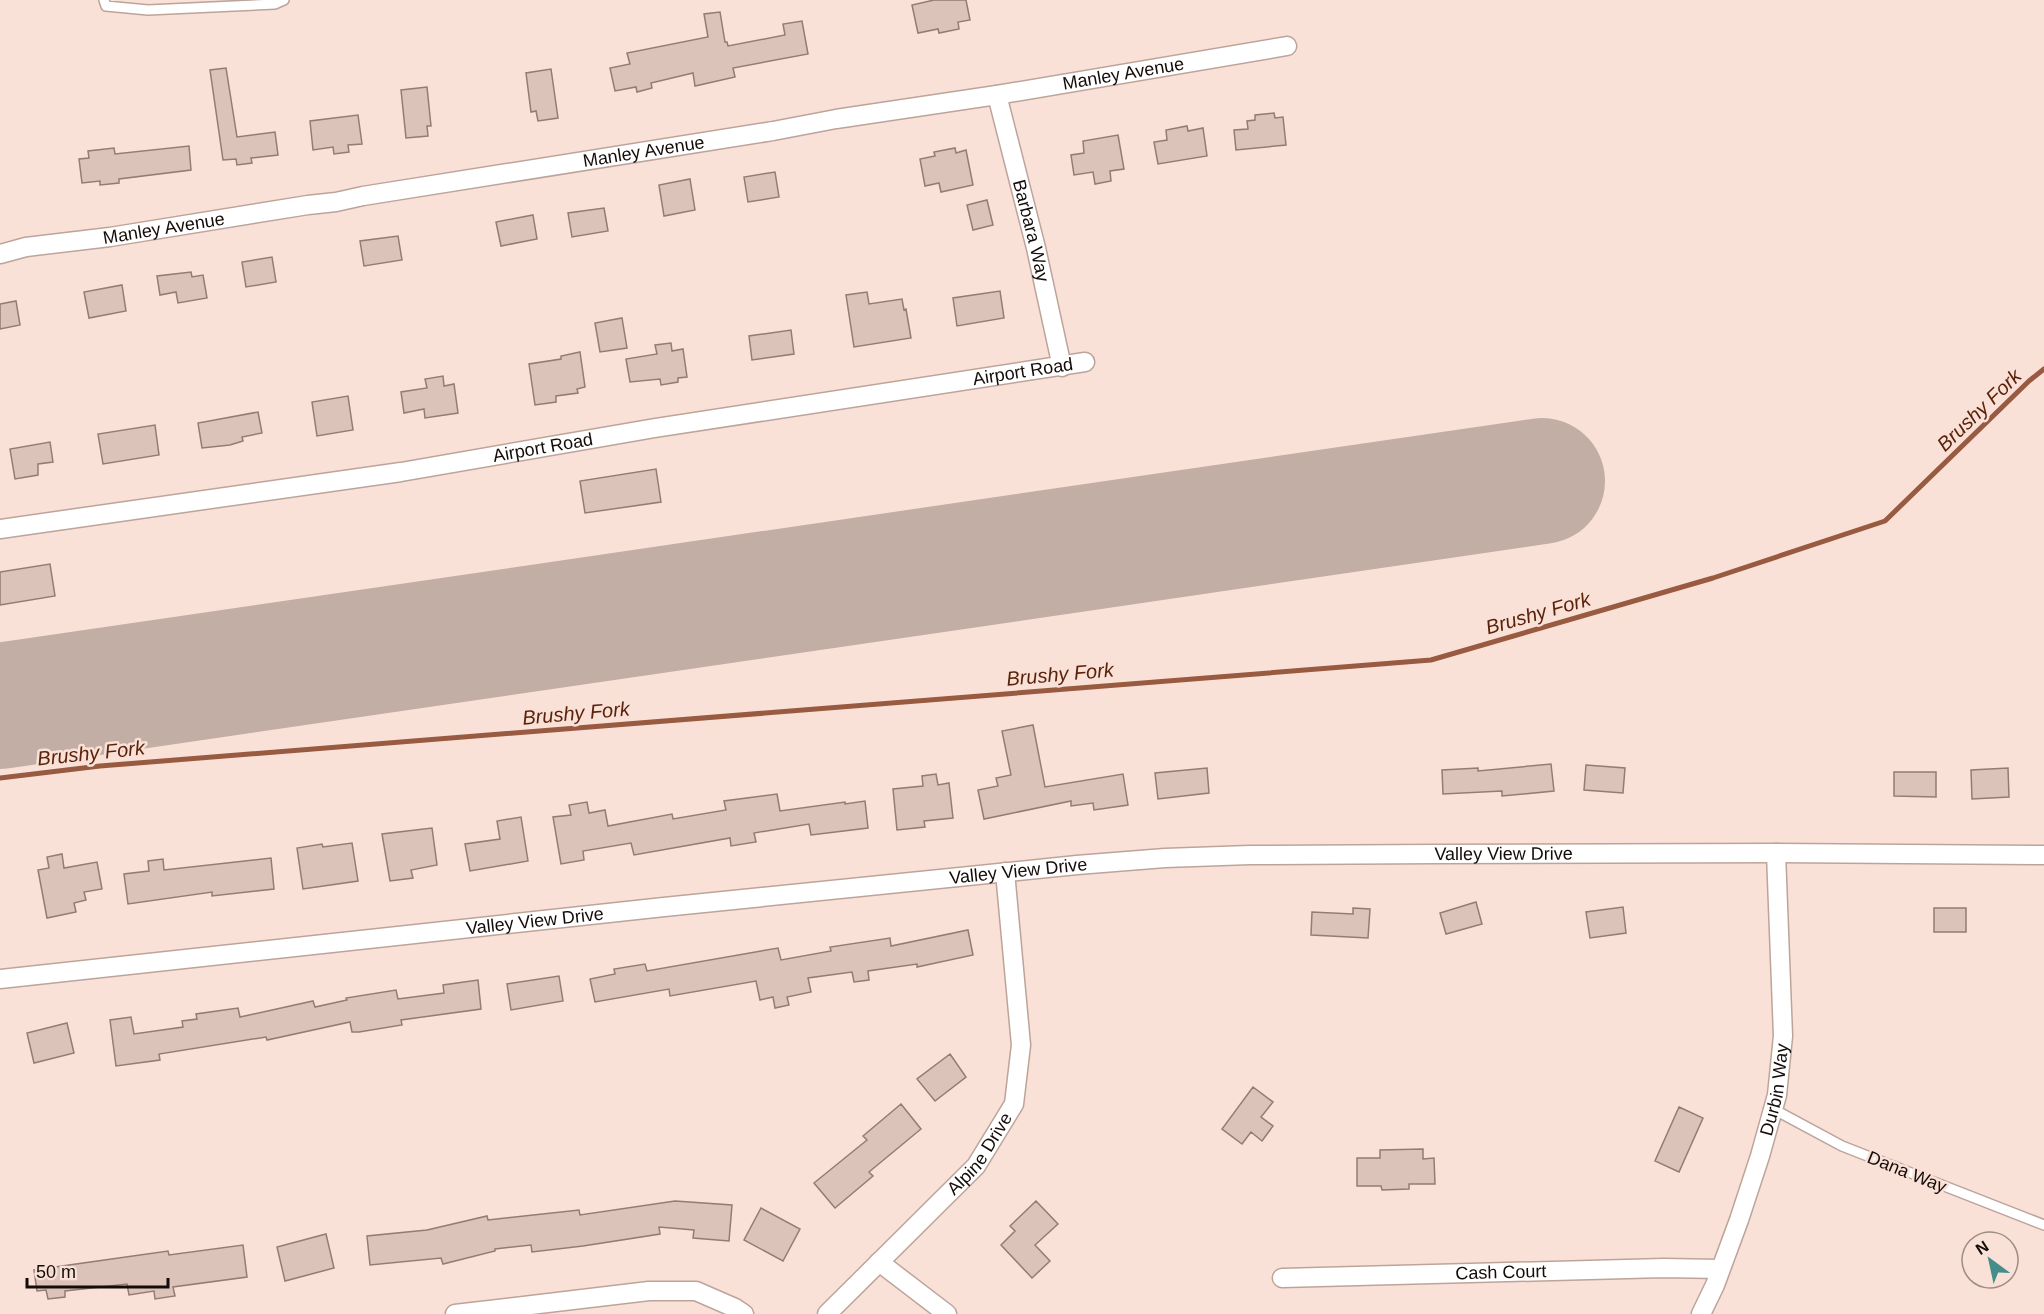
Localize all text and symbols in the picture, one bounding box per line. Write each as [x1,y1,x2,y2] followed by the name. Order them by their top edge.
[1061,54,1185,94] street label: Manley Avenue
[581,132,706,171] street label: Manley Avenue
[1009,178,1053,284] street label: Barbara Way
[102,209,226,248] street label: Manley Avenue
[971,354,1074,389] street label: Airport Road
[1933,364,2026,455] water label: Brushy Fork
[491,429,594,466] street label: Airport Road
[1483,587,1594,638] water label: Brushy Fork
[1005,658,1116,690] water label: Brushy Fork
[521,697,632,729] water label: Brushy Fork
[36,736,147,770] water label: Brushy Fork
[1434,844,1573,864] street label: Valley View Drive
[948,854,1088,888] street label: Valley View Drive
[465,904,605,938] street label: Valley View Drive
[1756,1043,1792,1138] street label: Durbin Way
[943,1109,1016,1199] street label: Alpine Drive
[1865,1147,1949,1197] street label: Dana Way
[1960,1230,2020,1290] north arrow
[1973,1238,1992,1258] text: N
[27,1251,168,1289] scale bar
[1455,1261,1547,1283] street label: Cash Court
[36,1262,76,1282] text: 50 m

